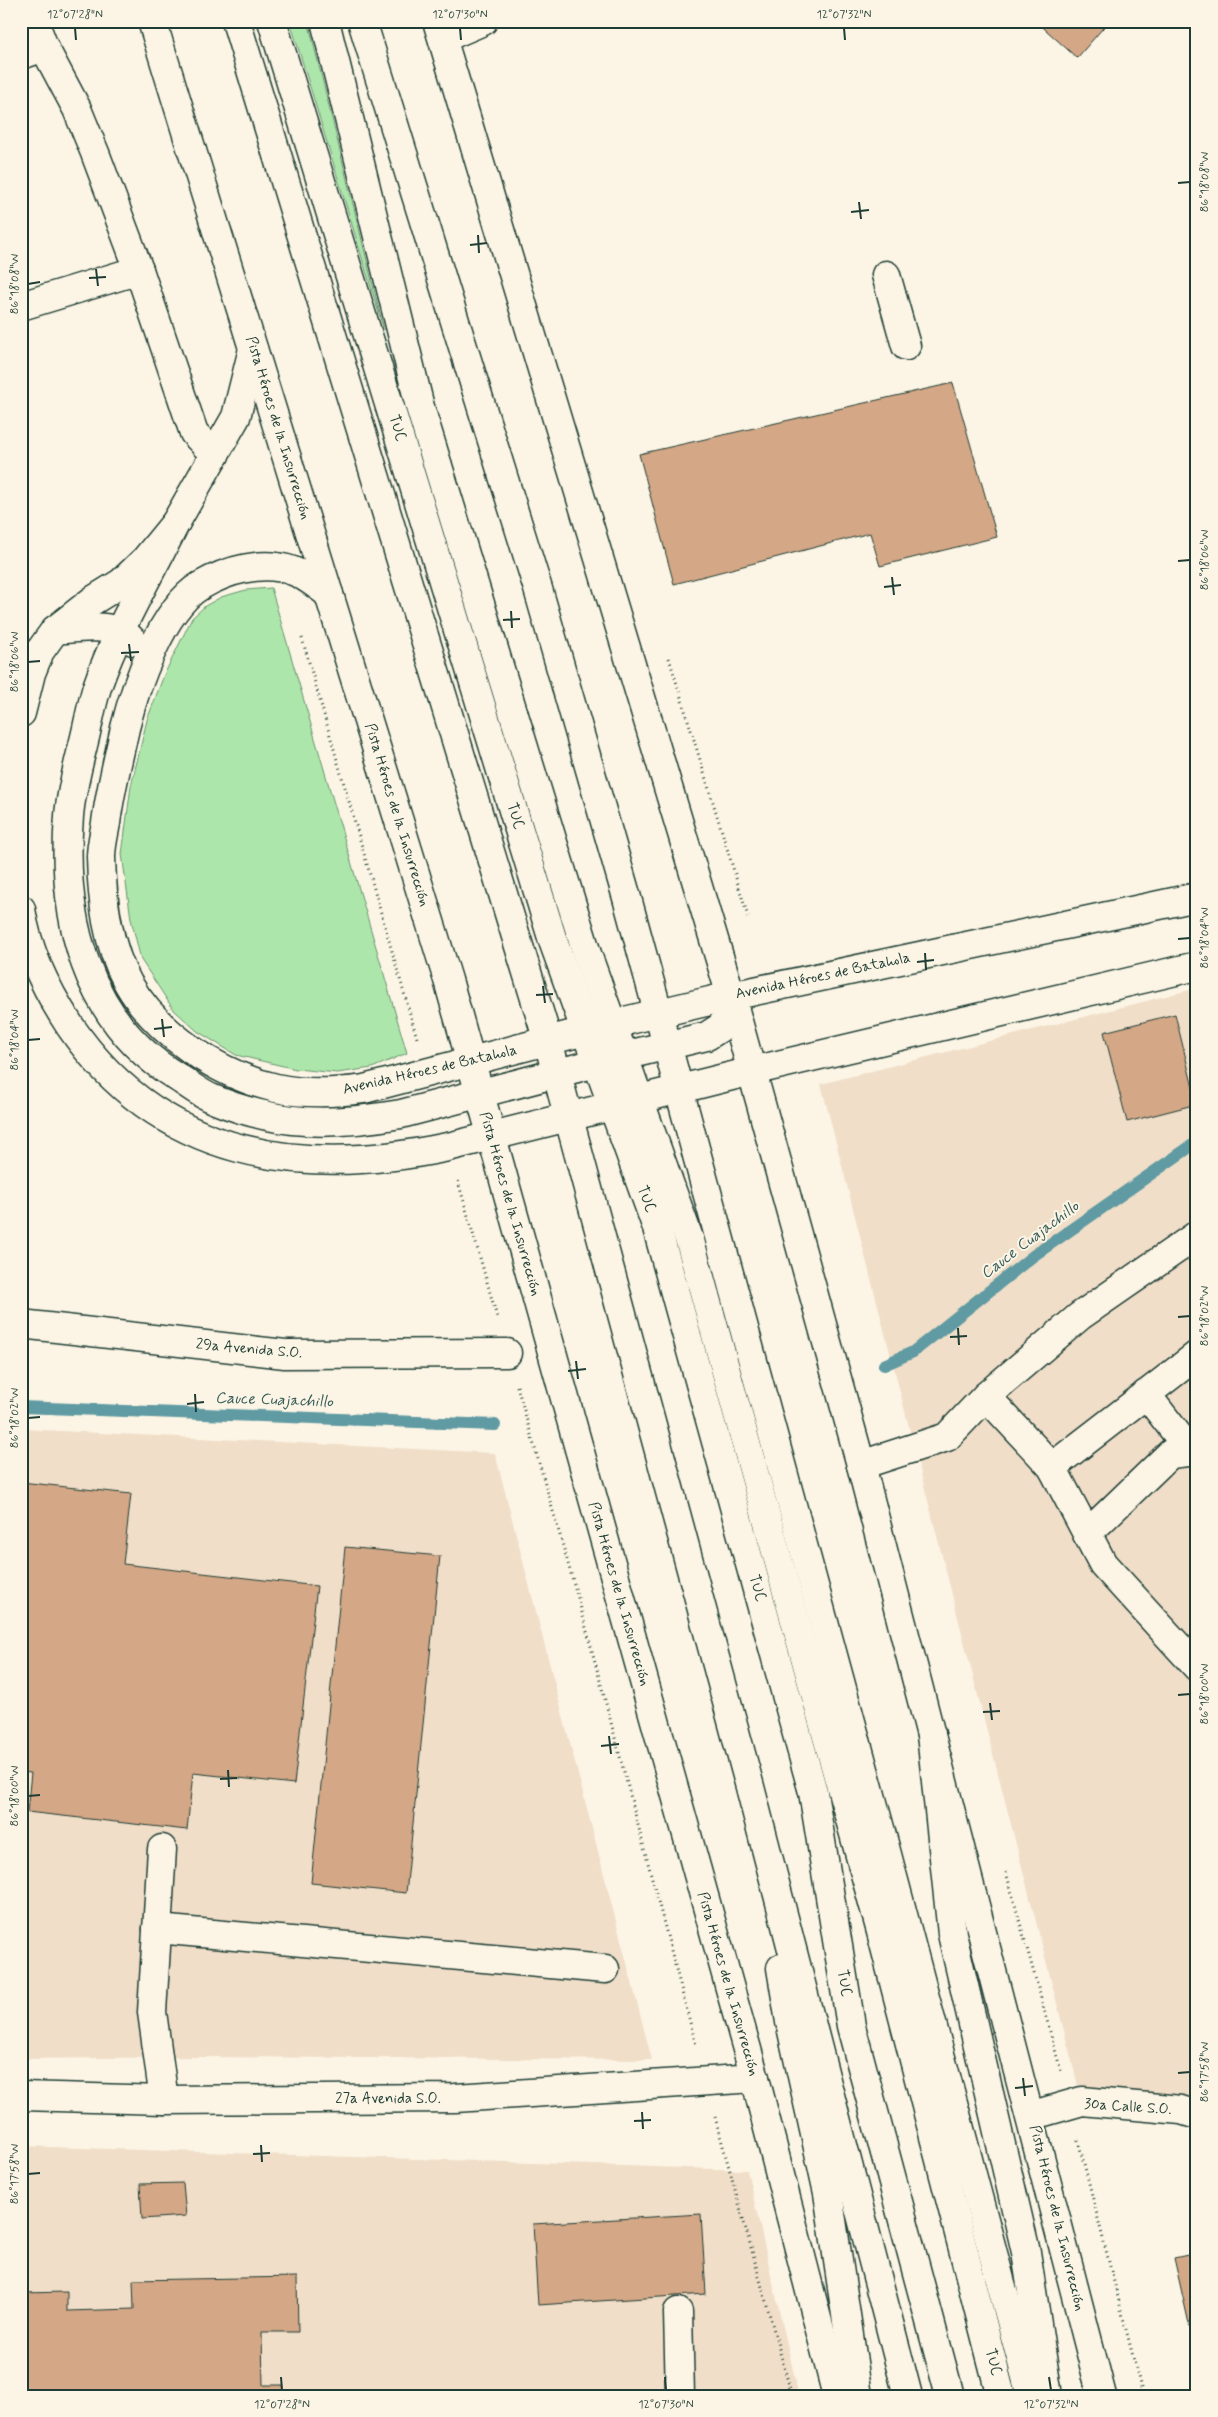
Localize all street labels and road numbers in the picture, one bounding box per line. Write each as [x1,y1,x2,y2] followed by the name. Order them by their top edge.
[241,334,315,522] street label: Pista Héroes de la Insurrección
[383,412,411,444] street label: TUC
[360,721,434,909] street label: Pista Héroes de la Insurrección
[501,800,529,832] street label: TUC
[734,948,913,1004] street label: Avenida Héroes de Batahola
[341,1040,519,1100] street label: Avenida Héroes de Batahola
[474,1110,546,1298] street label: Pista Héroes de la Insurrección
[632,1183,660,1215] street label: TUC
[195,1334,303,1364] street label: 29a Avenida S.O.
[583,1500,655,1688] street label: Pista Héroes de la Insurrección
[744,1572,770,1604] street label: TUC
[692,1890,764,2078] street label: Pista Héroes de la Insurrección
[832,1968,856,1998] street label: TUC
[335,2089,441,2109] street label: 27a Avenida S.O.
[1084,2094,1172,2120] street label: 30a Calle S.O.
[1024,2123,1090,2313] street label: Pista Héroes de la Insurrección
[980,2346,1006,2378] street label: TUC

